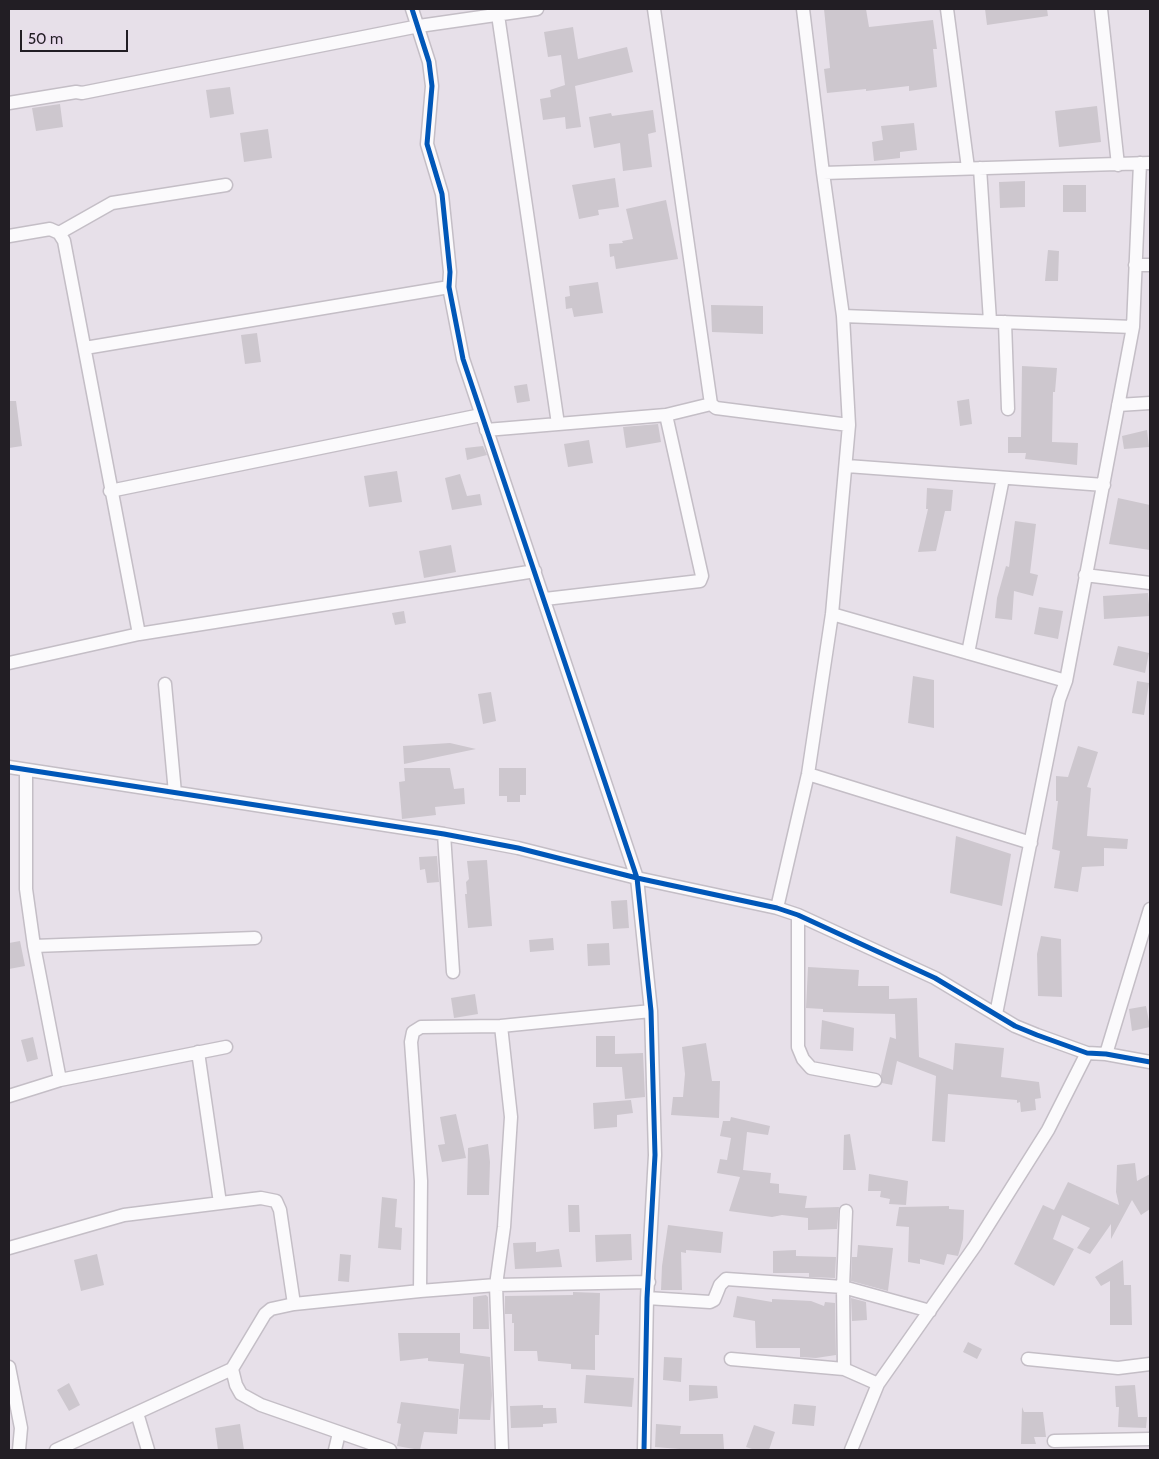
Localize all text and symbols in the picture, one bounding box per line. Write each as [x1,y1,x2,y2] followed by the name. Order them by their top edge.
[22,20,130,52] scale bar
[28,30,63,48] text: 50 m

